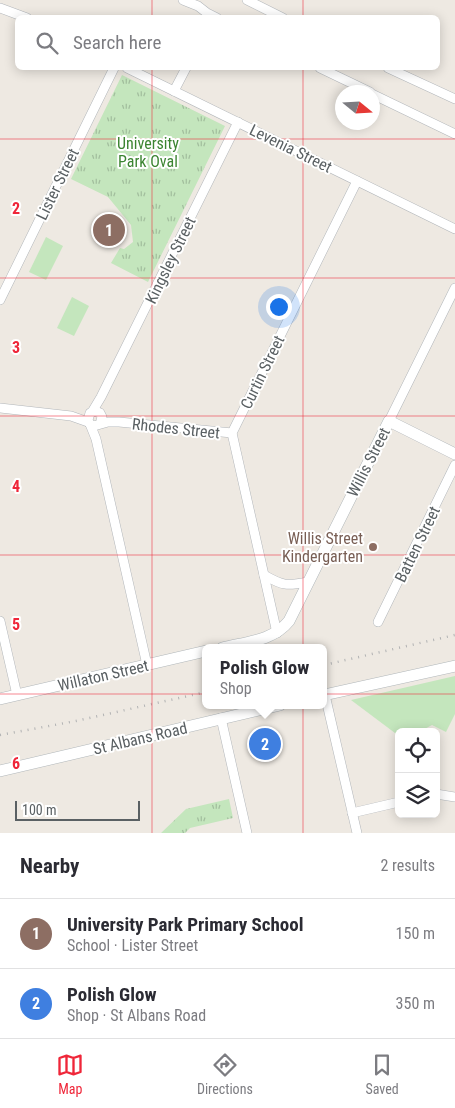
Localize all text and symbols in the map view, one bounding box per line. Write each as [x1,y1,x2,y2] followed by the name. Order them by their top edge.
[15,15,440,70] search box
[33,29,61,57] icon: search
[73,31,161,54] text: Search here
[335,85,380,130] north arrow
[246,120,335,177] street label: Levenia Street
[117,134,179,171] park label: University Park Oval
[32,145,83,223] street label: Lister Street
[12,199,20,218] text: 2
[93,211,125,249] pin: 1
[141,213,200,307] street label: Kingsley Street
[266,294,292,320] your location
[237,332,289,412] street label: Curtin Street
[12,338,20,357] text: 3
[131,414,221,443] street label: Rhodes Street
[343,424,394,500] street label: Willis Street
[12,477,20,496] text: 4
[391,503,444,585] street label: Batten Street
[282,529,363,566] place label: Willis Street Kindergarten
[367,541,379,553] marker: Willis Street Kindergarten
[12,615,20,634] text: 5
[202,644,327,709] popup
[56,656,151,695] street label: Willaton Street
[220,656,309,679] text: Polish Glow
[220,679,252,698] text: Shop
[91,718,189,759] street label: St Albans Road
[249,725,281,763] pin: 2
[395,728,440,818] map controls
[395,728,440,773] button: locate
[12,754,20,773] text: 6
[395,773,440,818] button: layers
[15,798,140,821] scale bar
[22,802,57,818] text: 100 m
[20,854,79,878] text: Nearby
[380,856,435,875] text: 2 results
[67,913,304,936] text: University Park Primary School
[32,924,40,943] text: 1
[396,924,435,943] text: 150 m
[67,936,198,955] text: School · Lister Street
[67,983,156,1006] text: Polish Glow
[32,994,40,1013] text: 2
[396,994,435,1013] text: 350 m
[67,1006,206,1025] text: Shop · St Albans Road
[56,1051,84,1097] tab: Map
[197,1051,253,1097] tab: Directions
[365,1051,399,1097] tab: Saved

